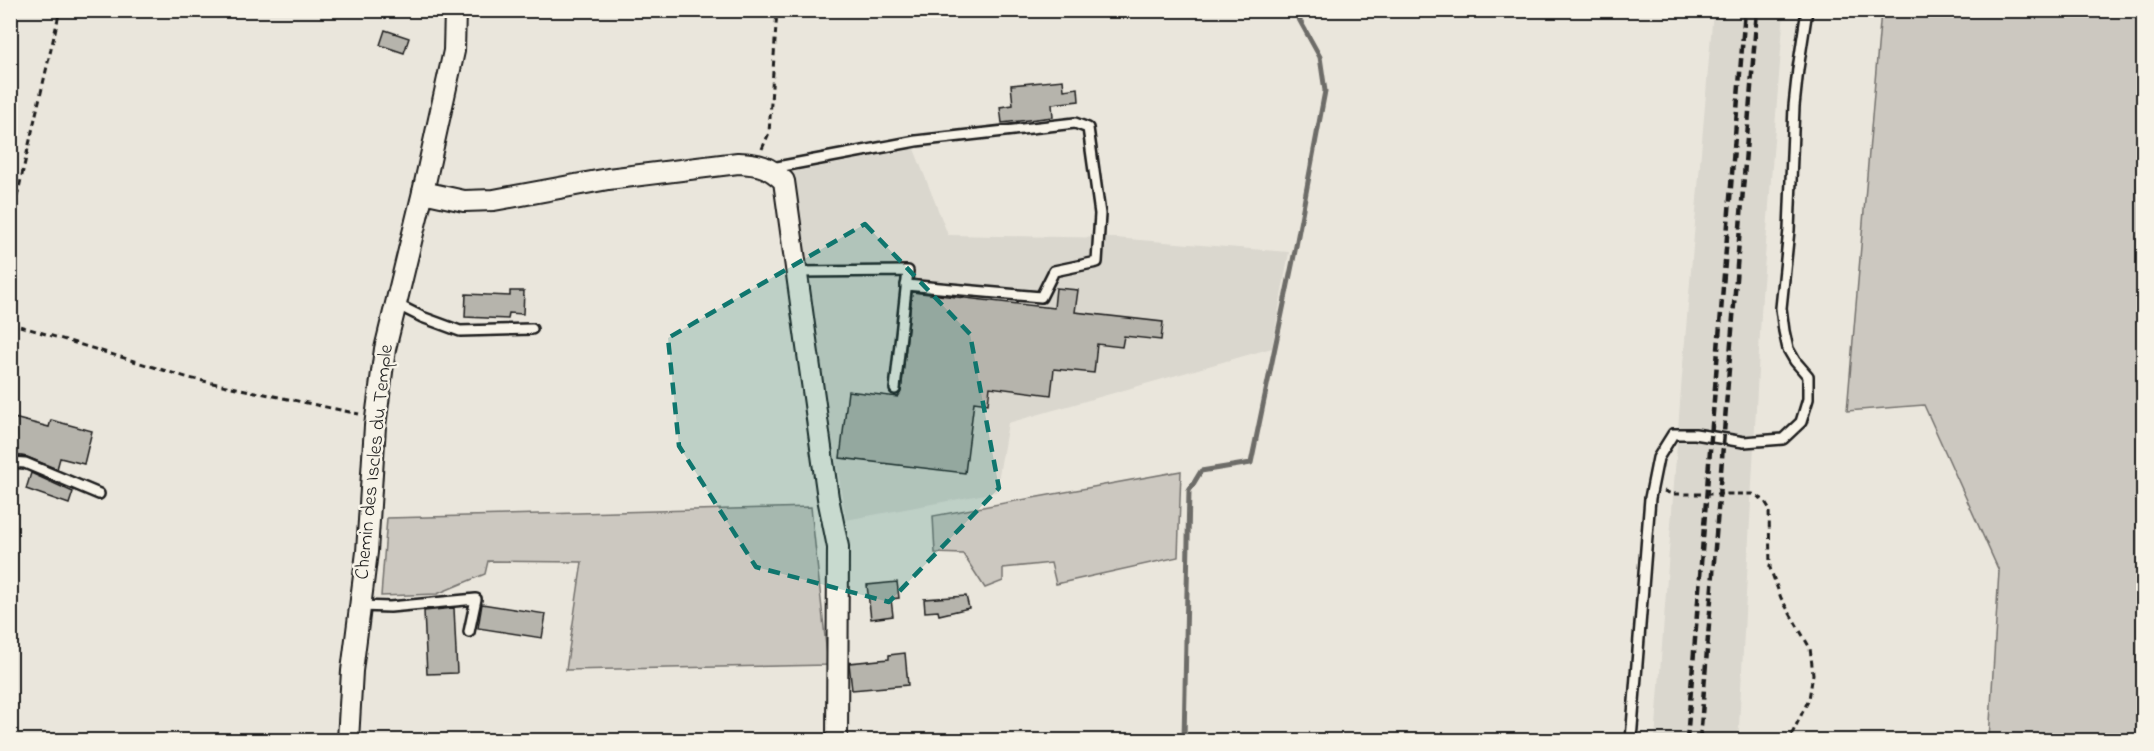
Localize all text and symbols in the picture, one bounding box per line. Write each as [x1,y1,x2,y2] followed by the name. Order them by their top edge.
[348,343,402,581] street label: Chemin des Iscles du Temple

